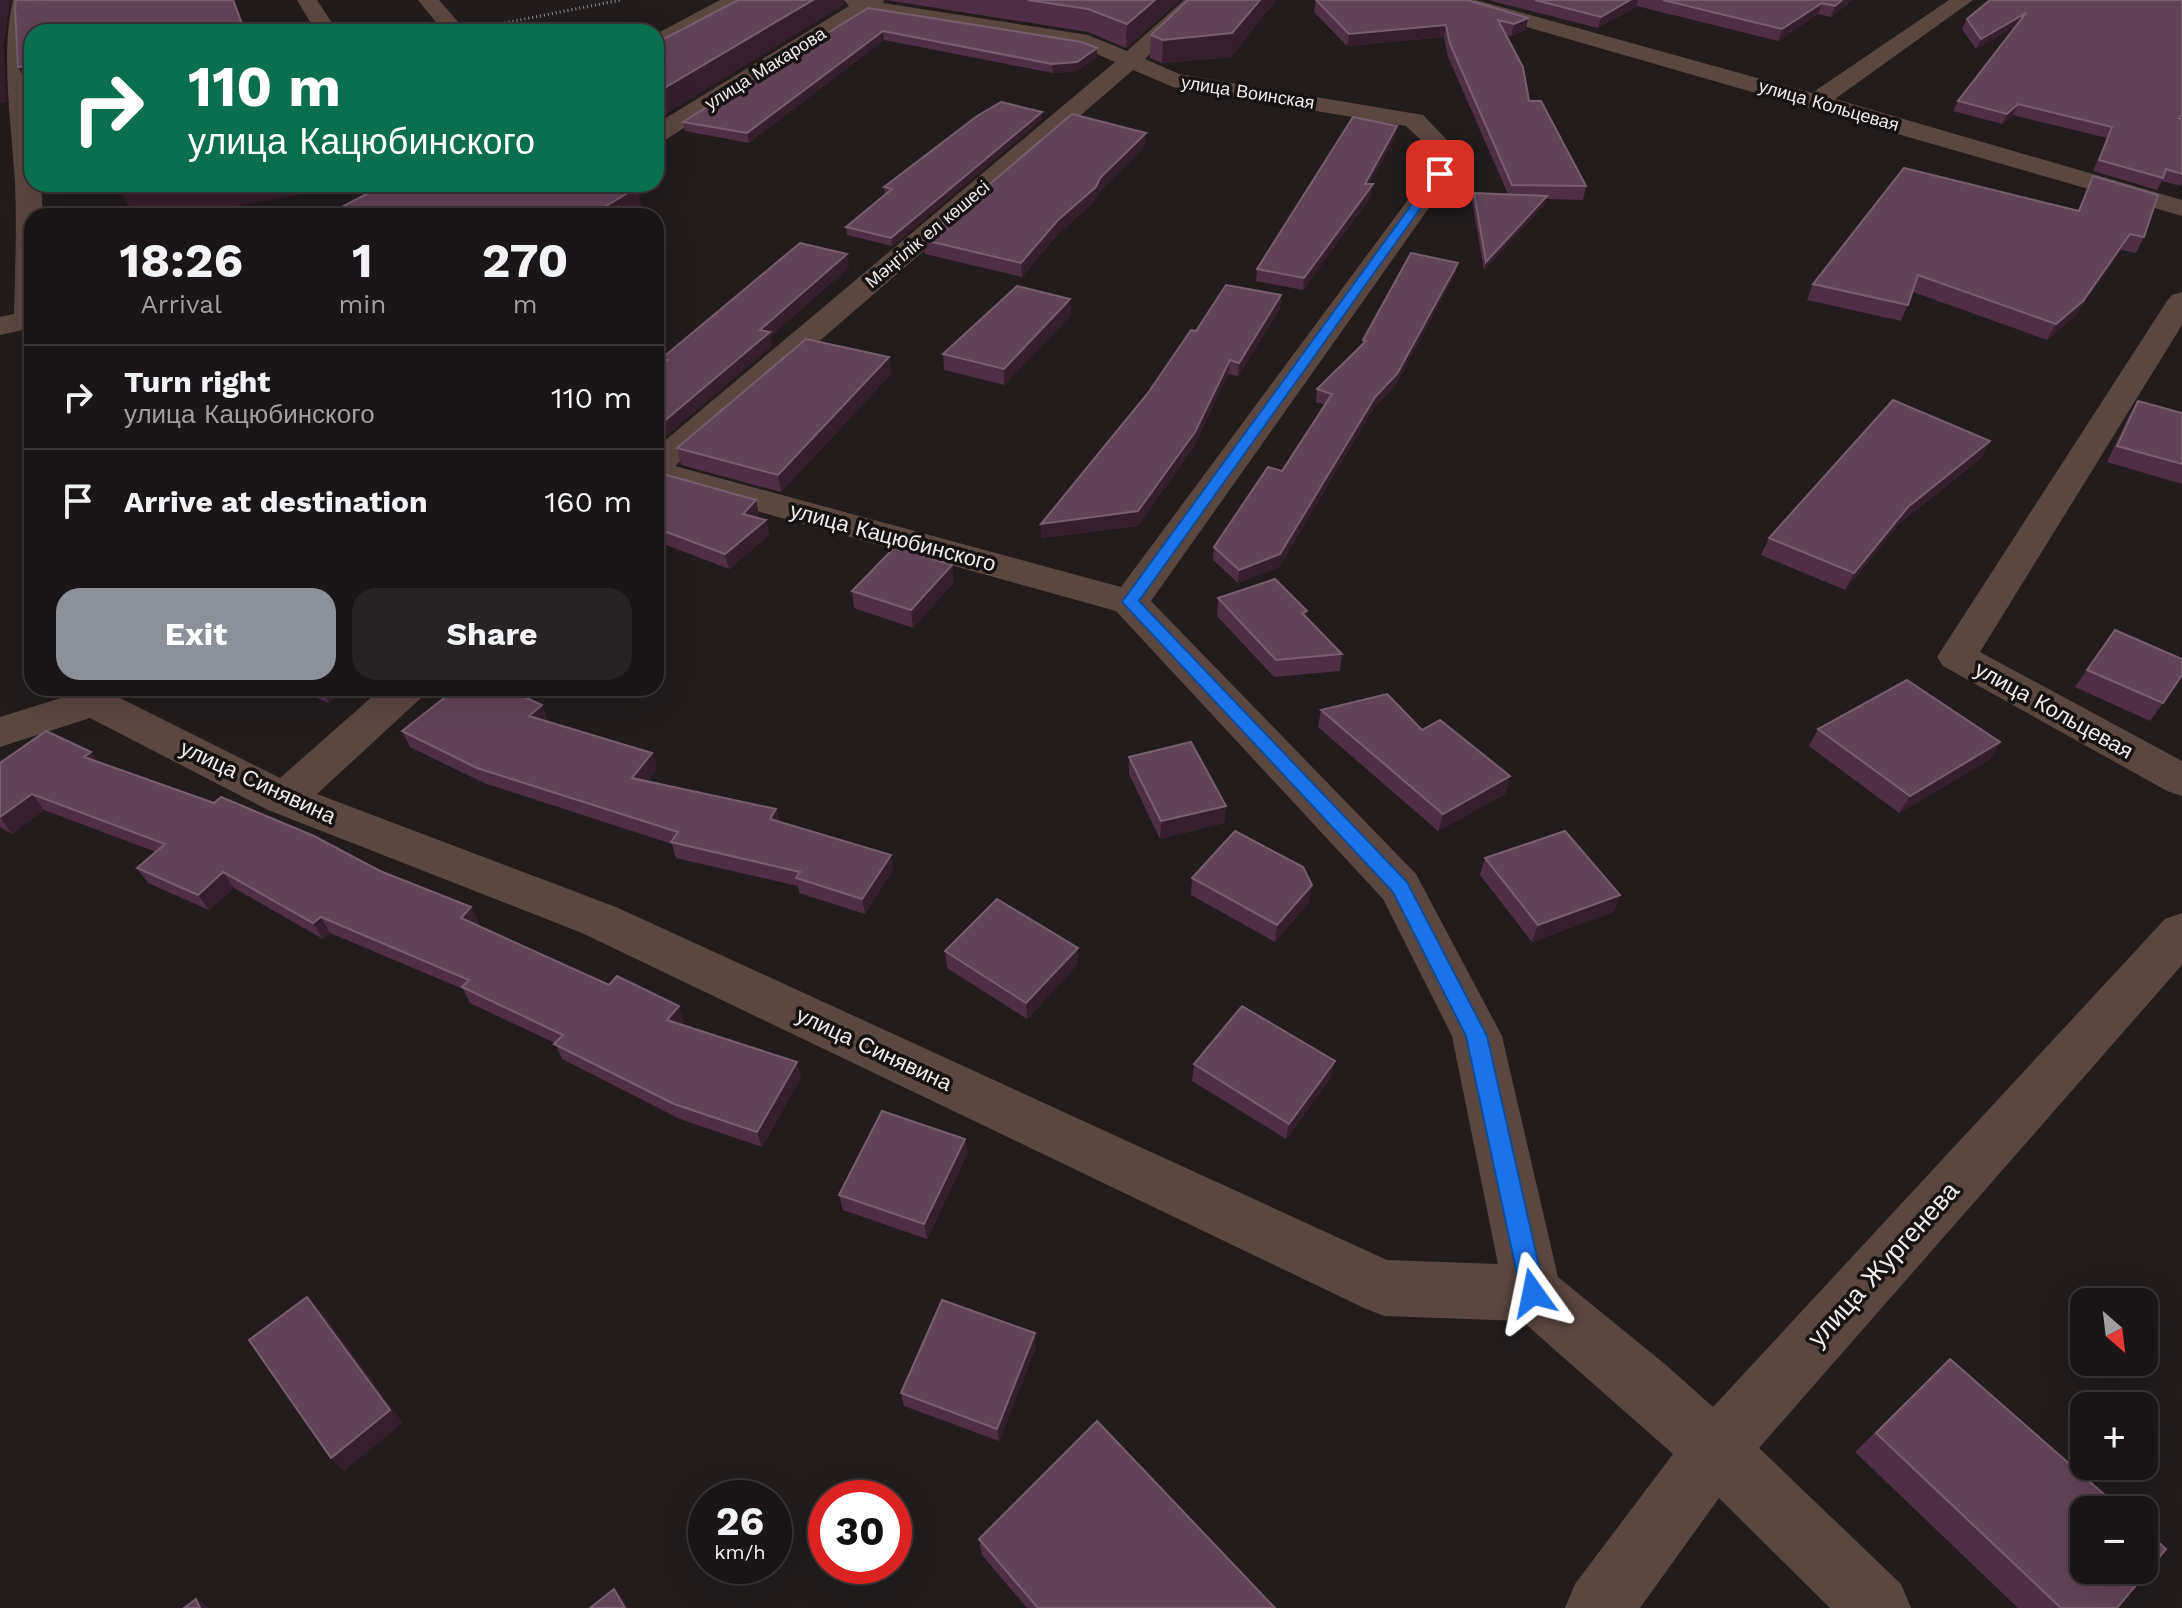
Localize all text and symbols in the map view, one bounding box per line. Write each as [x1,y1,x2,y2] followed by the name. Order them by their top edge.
[701,22,830,114] street label: улица Макарова
[188,54,341,120] text: 110 m
[56,56,160,160] icon: right
[1180,71,1316,113] street label: улица Воинская
[1756,75,1902,135] street label: улица Кольцевая
[188,121,535,163] text: улица Кацюбинского
[1406,140,1474,208] pin
[1418,152,1462,196] icon: arrive
[861,176,993,292] street label: Мәңгілік ел көшесі
[120,232,243,289] text: 18:26
[352,232,373,289] text: 1
[482,232,568,289] text: 270
[141,289,222,319] text: Arrival
[339,289,386,319] text: min
[513,289,538,319] text: m
[124,364,270,399] text: Turn right
[56,375,100,419] icon: right
[551,380,632,415] text: 110 m
[124,399,375,429] text: улица Кацюбинского
[56,479,100,523] icon: arrive
[124,484,428,519] text: Arrive at destination
[545,484,632,519] text: 160 m
[787,497,999,577] street label: улица Кацюбинского
[56,588,336,680] button: Exit
[352,588,632,680] button: Share
[1971,656,2137,764] street label: улица Кольцевая
[176,735,340,829] street label: улица Синявина
[792,1002,956,1096] street label: улица Синявина
[1801,1175,1965,1353] street label: улица Жургенева
[1491,1251,1575,1335] position arrow
[2070,1288,2158,1376] north arrow
[2070,1288,2158,1584] map controls
[2070,1392,2158,1480] button: +
[808,1480,912,1584] speed limit sign: 30
[2070,1496,2158,1584] button: −
[716,1498,764,1545] text: 26
[714,1540,766,1564] text: km/h

